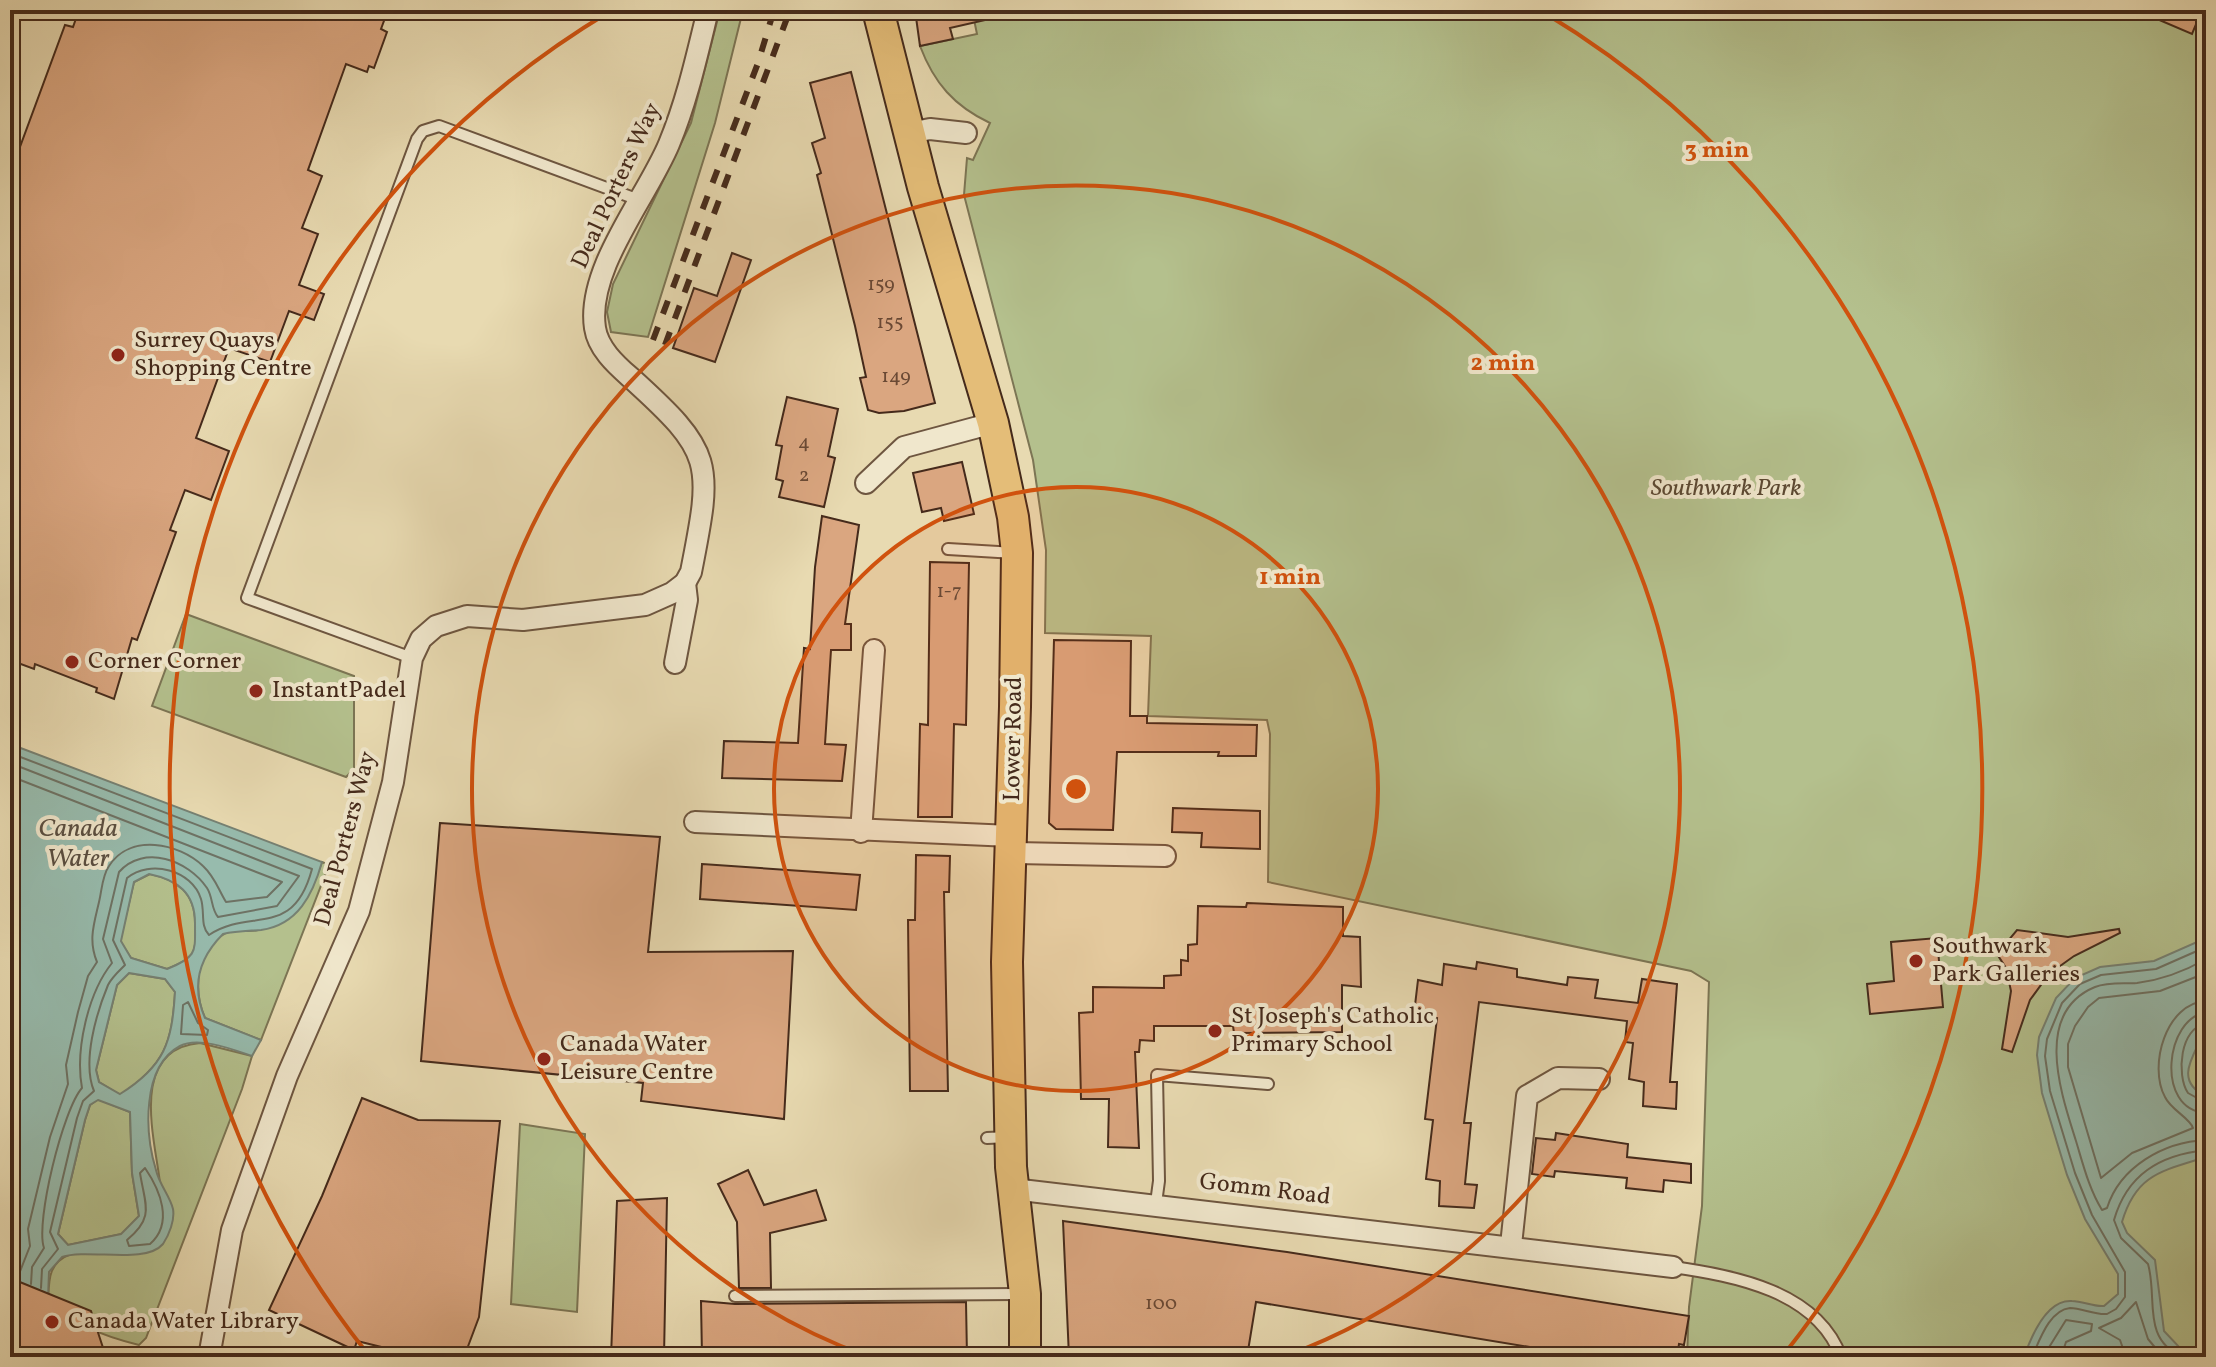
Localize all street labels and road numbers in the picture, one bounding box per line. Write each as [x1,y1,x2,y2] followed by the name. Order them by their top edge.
[564,97,670,275] street label: Deal Porters Way
[996,676,1032,802] street label: Lower Road
[306,748,386,930] street label: Deal Porters Way
[1198,1165,1332,1215] street label: Gomm Road

